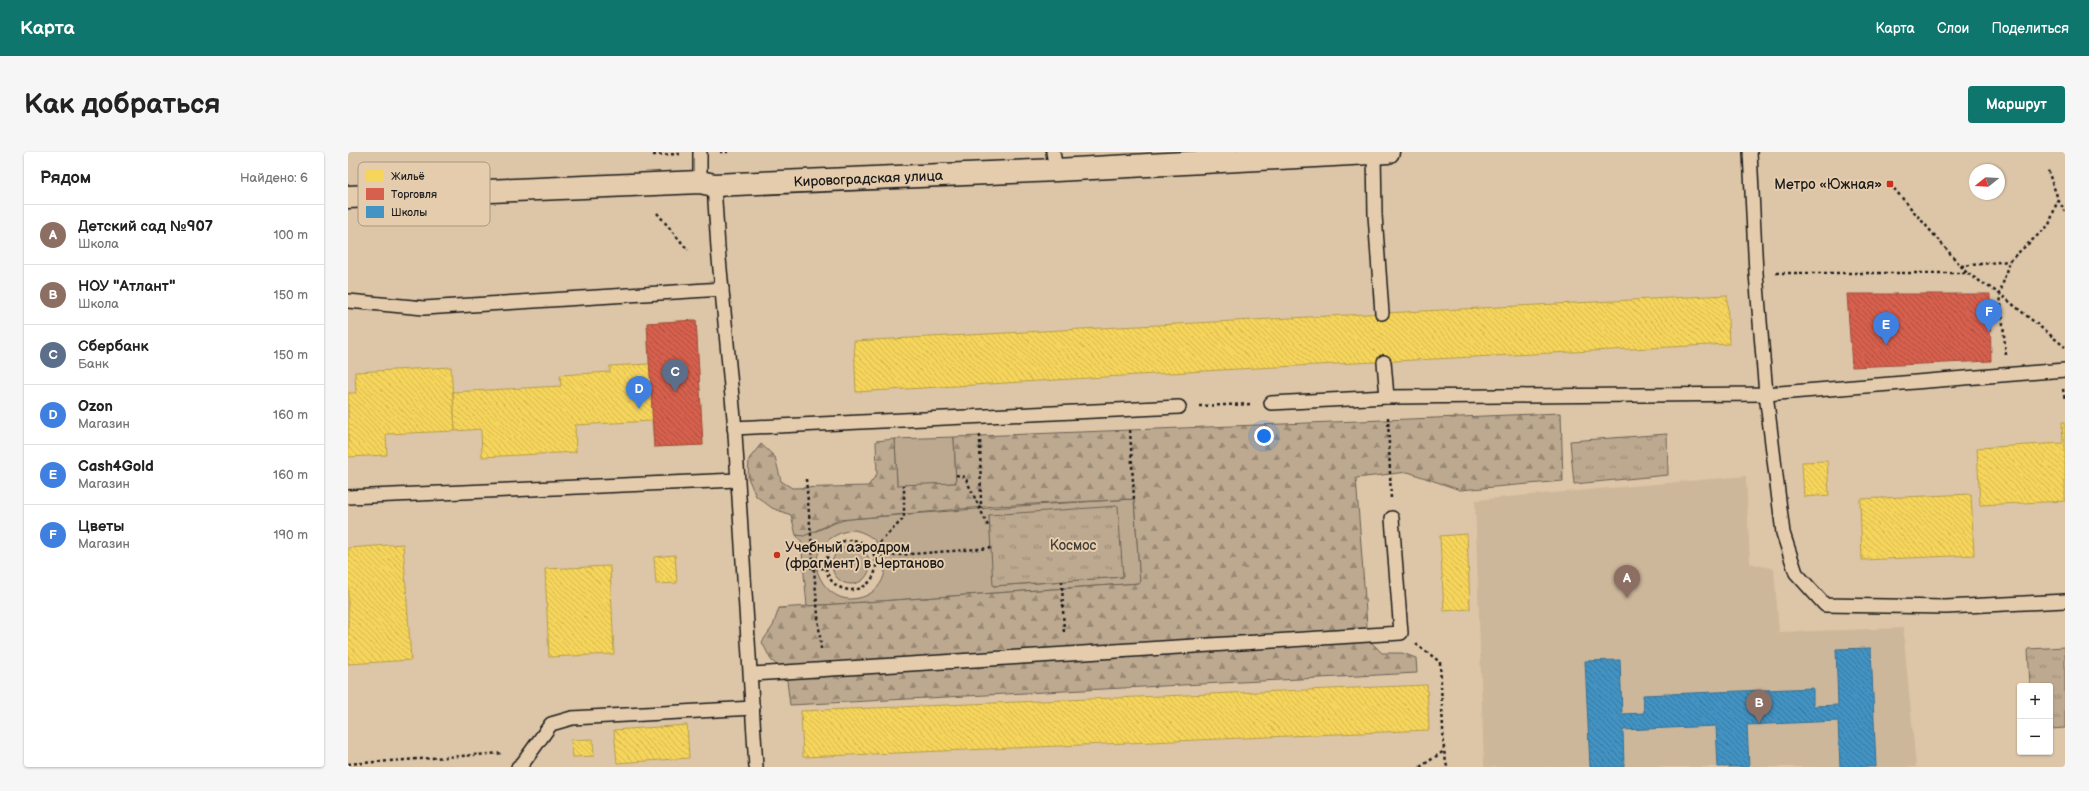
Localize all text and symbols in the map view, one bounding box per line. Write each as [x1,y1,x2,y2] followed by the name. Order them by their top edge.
[20,17,74,40] text: Карта
[1875,20,1915,37] text: Карта
[1937,20,1969,37] text: Слои
[1991,20,2069,37] text: Поделиться
[1968,86,2065,123] button: Маршрут
[24,88,221,121] text: Как добраться
[358,162,490,226] legend
[1969,164,2005,200] north arrow
[793,167,944,191] street label: Кировоградская улица
[40,168,91,188] text: Рядом
[240,170,308,186] text: Найдено: 6
[391,170,425,183] text: Жильё
[1774,176,1882,193] place label: Метро «Южная»
[1885,179,1895,189] marker: Метро «Южная»
[391,188,437,201] text: Торговля
[391,206,427,219] text: Школы
[78,217,213,236] text: Детский сад №907
[49,227,57,243] text: A
[273,227,308,243] text: 100 m
[78,236,119,252] text: Школа
[78,277,175,296] text: НОУ "Атлант"
[48,287,58,303] text: B
[274,287,308,303] text: 150 m
[78,296,119,312] text: Школа
[1976,299,2002,332] pin: F
[1873,312,1899,345] pin: E
[78,337,149,356] text: Сбербанк
[48,347,58,363] text: C
[274,347,308,363] text: 150 m
[78,356,109,372] text: Банк
[662,359,688,392] pin: C
[626,376,652,409] pin: D
[78,397,113,416] text: Ozon
[48,407,58,423] text: D
[273,407,308,423] text: 160 m
[78,416,130,432] text: Магазин
[1254,426,1274,446] your location
[78,457,154,476] text: Cash4Gold
[49,467,57,483] text: E
[273,467,308,483] text: 160 m
[78,476,130,492] text: Магазин
[78,517,125,536] text: Цветы
[49,527,57,543] text: F
[274,527,308,543] text: 190 m
[78,536,130,552] text: Магазин
[1050,537,1096,554] park label: Космос
[785,539,944,572] place label: Учебный аэродром (фрагмент) в Чертаново
[772,550,782,560] marker: Учебный аэродром (фрагмент) в Чертаново
[1614,565,1640,598] pin: A
[2017,683,2053,755] map controls
[2017,683,2053,719] button: +
[1746,690,1772,723] pin: B
[2017,719,2053,755] button: −

